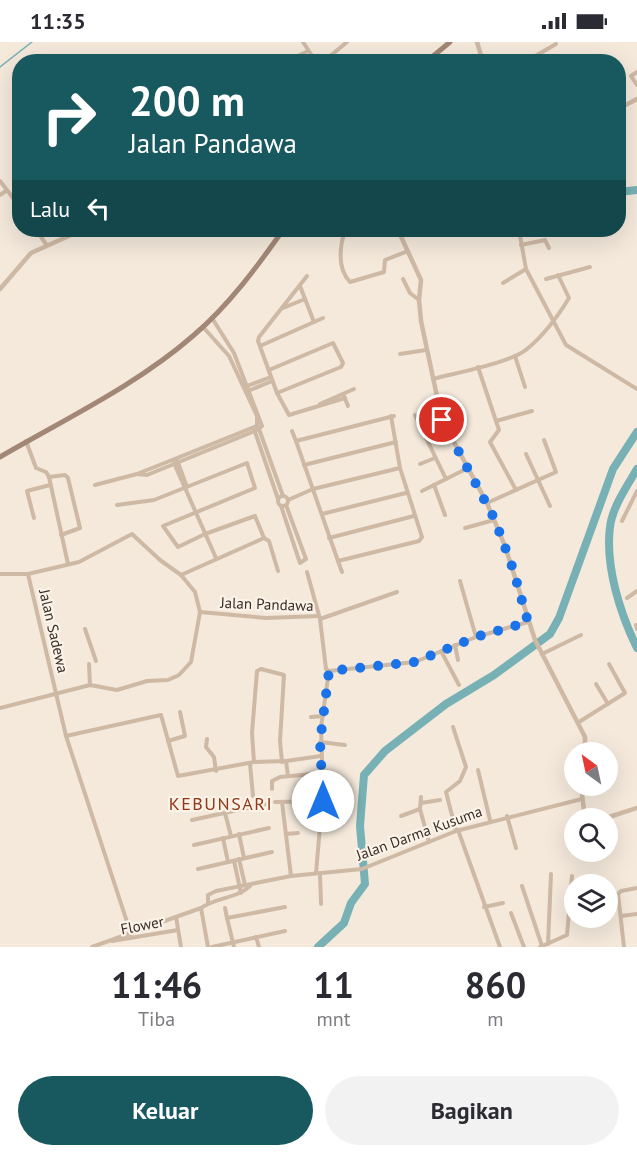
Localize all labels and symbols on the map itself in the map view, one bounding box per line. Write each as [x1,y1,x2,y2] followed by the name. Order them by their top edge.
[416,394,467,445] pin
[35,586,73,675] street label: Jalan Sadewa
[219,593,314,615] street label: Jalan Pandawa
[564,742,618,796] north arrow
[291,769,355,833] position arrow
[169,792,273,815] district label: KEBUNSARI
[352,801,485,865] street label: Jalan Darma Kusuma
[119,912,165,938] street label: Flower

